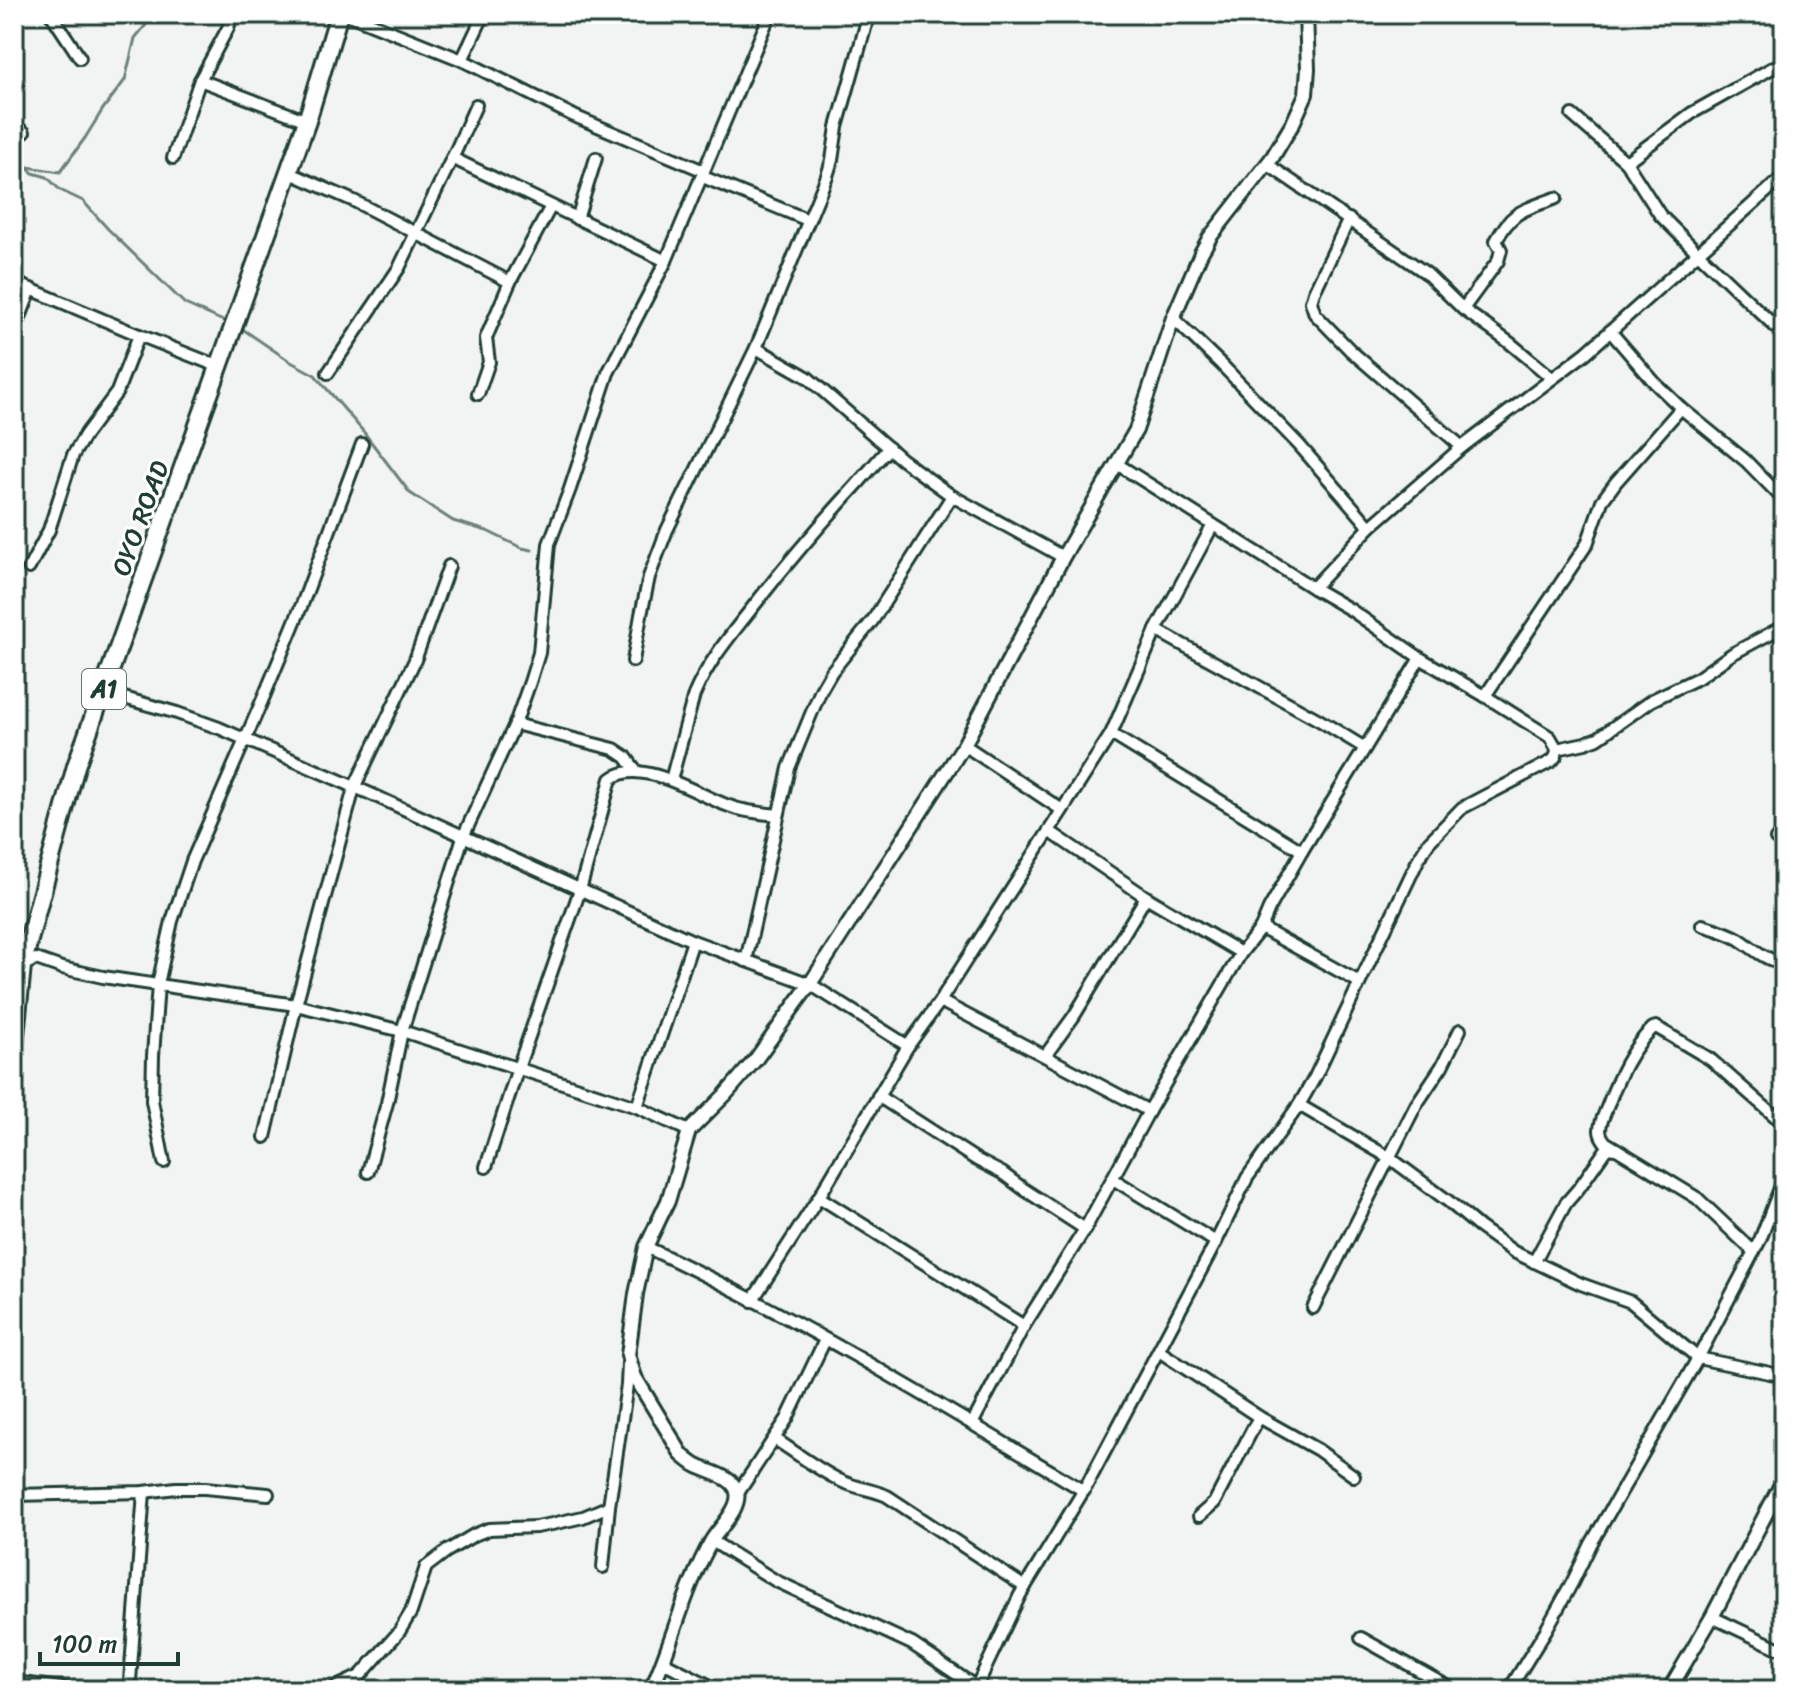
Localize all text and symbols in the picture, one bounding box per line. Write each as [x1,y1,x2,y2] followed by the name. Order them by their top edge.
[98,453,182,582] street label: OYO ROAD
[82,669,126,709] road number: A1
[40,1616,178,1666] scale bar
[52,1623,117,1665] text: 100 m

